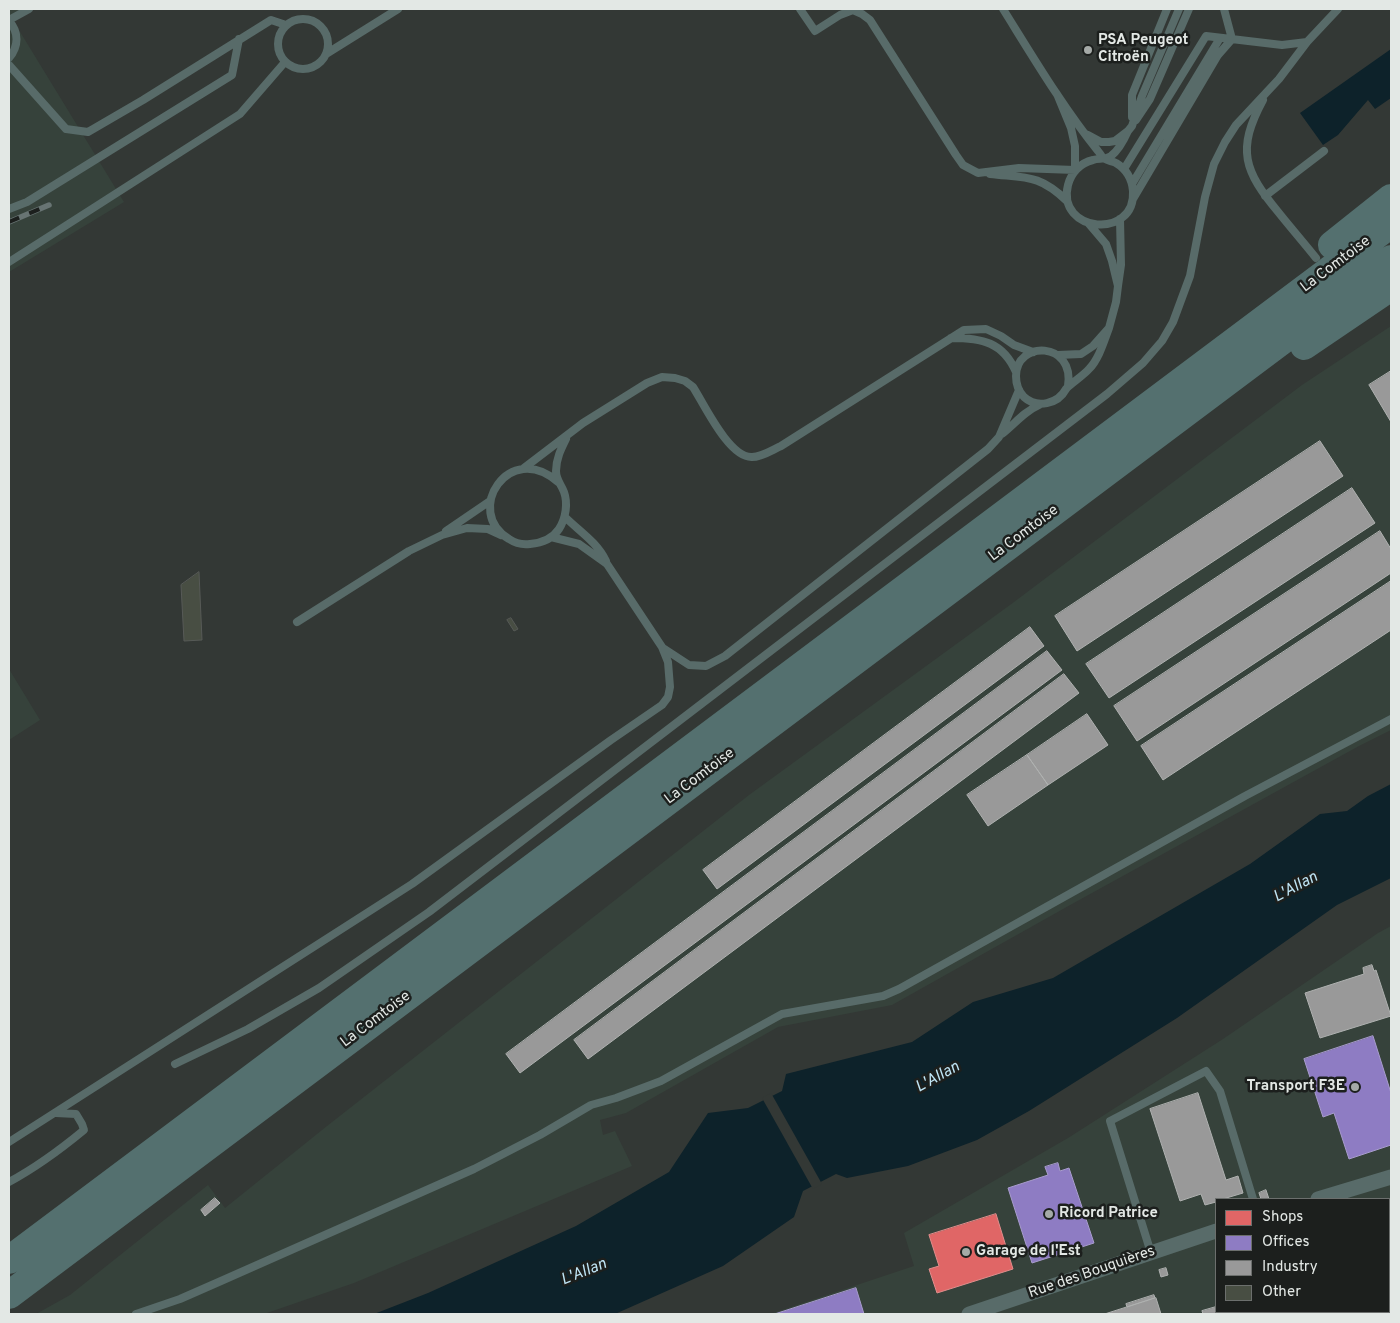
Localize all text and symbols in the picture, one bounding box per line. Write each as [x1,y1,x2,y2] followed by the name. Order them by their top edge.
[1098,32,1188,67] place label: PSA Peugeot Citroën
[1082,44,1094,56] marker: PSA Peugeot Citroën
[1297,233,1375,297] street label: La Comtoise
[985,502,1063,566] street label: La Comtoise
[661,745,739,809] street label: La Comtoise
[1271,868,1321,908] water label: L'Allan
[337,988,415,1052] street label: La Comtoise
[913,1058,963,1098] water label: L'Allan
[1247,1078,1345,1096] place label: Transport F3E
[1349,1081,1361,1093] marker: Transport F3E
[1215,1198,1390,1313] legend
[1059,1205,1158,1223] place label: Ricord Patrice
[1043,1208,1055,1220] marker: Ricord Patrice
[1262,1208,1303,1227] text: Shops
[1262,1233,1309,1252] text: Offices
[976,1243,1081,1261] place label: Garage de l'Est
[1026,1243,1158,1303] street label: Rue des Bouquières
[960,1246,972,1258] marker: Garage de l'Est
[558,1255,610,1291] water label: L'Allan
[1262,1258,1318,1277] text: Industry
[1262,1283,1301,1302] text: Other

